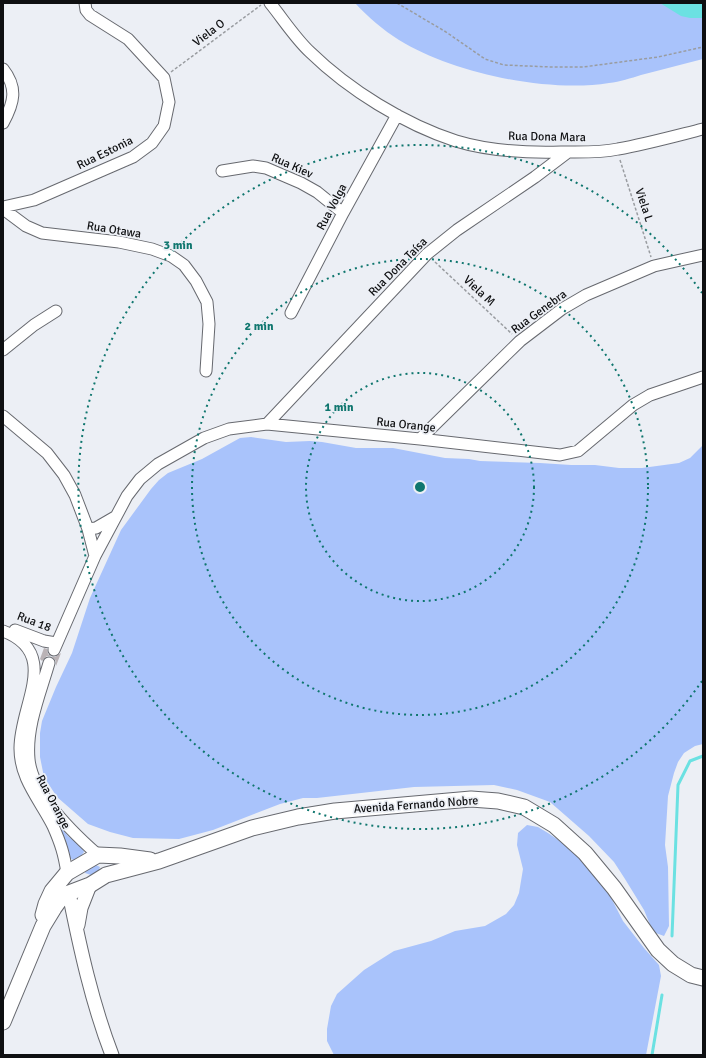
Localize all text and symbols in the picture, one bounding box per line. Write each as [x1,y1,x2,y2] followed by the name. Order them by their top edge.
[190,16,228,50] street label: Viela O
[508,129,586,145] street label: Rua Dona Mara
[75,133,135,173] street label: Rua Estonia
[269,150,316,182] street label: Rua Kiev
[313,181,351,233] street label: Rua Volga
[632,186,656,224] street label: Viela L
[86,218,142,242] street label: Rua Otawa
[365,234,431,300] street label: Rua Dona Taísa
[164,238,193,253] text: 3 min
[460,273,498,309] street label: Viela M
[508,287,570,337] street label: Rua Genebra
[245,319,274,334] text: 2 min
[325,400,354,415] text: 1 min
[376,414,436,436] street label: Rua Orange
[413,480,427,494] centre of rings
[15,609,53,635] street label: Rua 18
[32,772,74,832] street label: Rua Orange
[353,793,479,817] street label: Avenida Fernando Nobre

